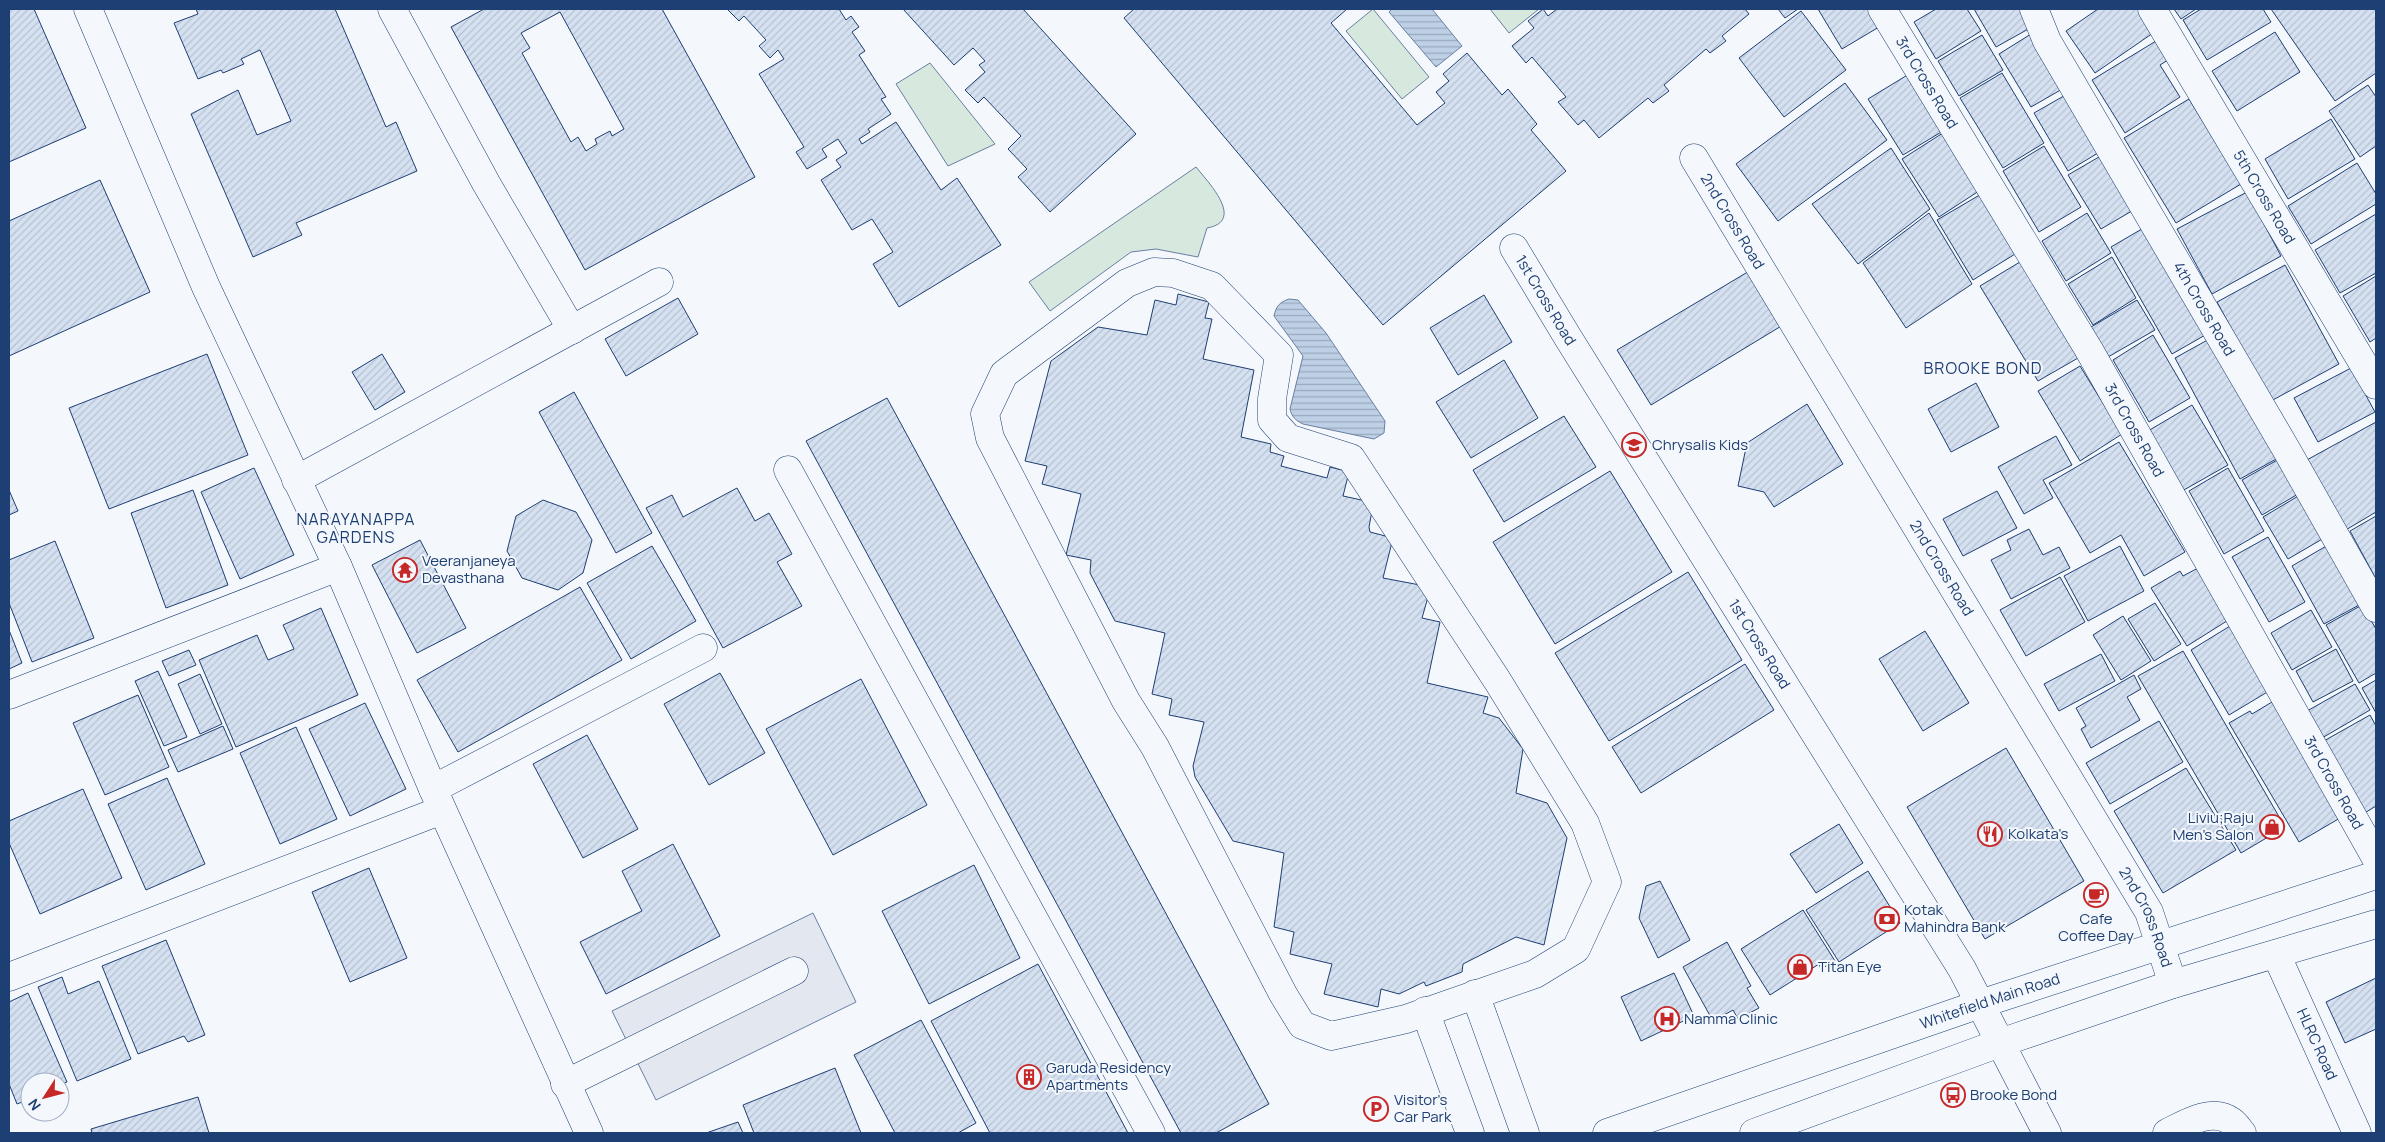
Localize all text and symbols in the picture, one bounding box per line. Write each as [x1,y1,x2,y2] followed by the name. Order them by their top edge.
[1891,32,1963,132] street label: 3rd Cross Road
[2228,146,2301,248] street label: 5th Cross Road
[1696,169,1770,273] street label: 2nd Cross Road
[1511,251,1581,349] street label: 1st Cross Road
[2169,258,2240,360] street label: 4th Cross Road
[1924,357,2042,379] district label: BROOKE BOND
[2100,379,2170,481] street label: 3rd Cross Road
[1621,432,1647,458] school or university icon: Chrysalis Kids
[1652,434,1748,455] place label: Chrysalis Kids
[296,508,416,548] district label: NARAYANAPPA GARDENS
[1905,516,1979,620] street label: 2nd Cross Road
[422,550,516,588] place label: Veeranjaneya Devasthana
[392,557,418,583] temple icon: Veeranjaneya Devasthana
[1724,595,1796,693] street label: 1st Cross Road
[2299,732,2369,833] street label: 3rd Cross Road
[2173,807,2254,845] place label: Liviu;Raju Men's Salon
[2259,814,2285,840] shop icon: Liviu;Raju Men's Salon
[1977,821,2003,847] restaurant icon: Kolkata's
[2008,823,2068,844] place label: Kolkata's
[2114,863,2178,970] street label: 2nd Cross Road
[2083,882,2109,908] cafe icon: Cafe Coffee Day
[1904,899,2006,937] place label: Kotak Mahindra Bank
[1874,906,1900,932] bank icon: Kotak Mahindra Bank
[2058,908,2134,946] place label: Cafe Coffee Day
[1787,954,1813,980] shop icon: Titan Eye
[1818,956,1882,977] place label: Titan Eye
[1917,968,2062,1034] street label: Whitefield Main Road
[2292,1005,2343,1083] street label: HLRC Road
[1654,1006,1680,1032] hospital icon: Namma Clinic
[1684,1008,1778,1029] place label: Namma Clinic
[1046,1057,1171,1095] place label: Garuda Residency Apartments
[1016,1064,1042,1090] building icon: Garuda Residency Apartments
[20,1072,70,1122] north arrow
[1940,1082,1966,1108] bus stop icon: Brooke Bond
[1970,1084,2057,1105] place label: Brooke Bond
[1394,1089,1452,1127] place label: Visitor's Car Park
[23,1095,45,1115] text: N
[1363,1096,1389,1122] parking icon: Visitor's Car Park

